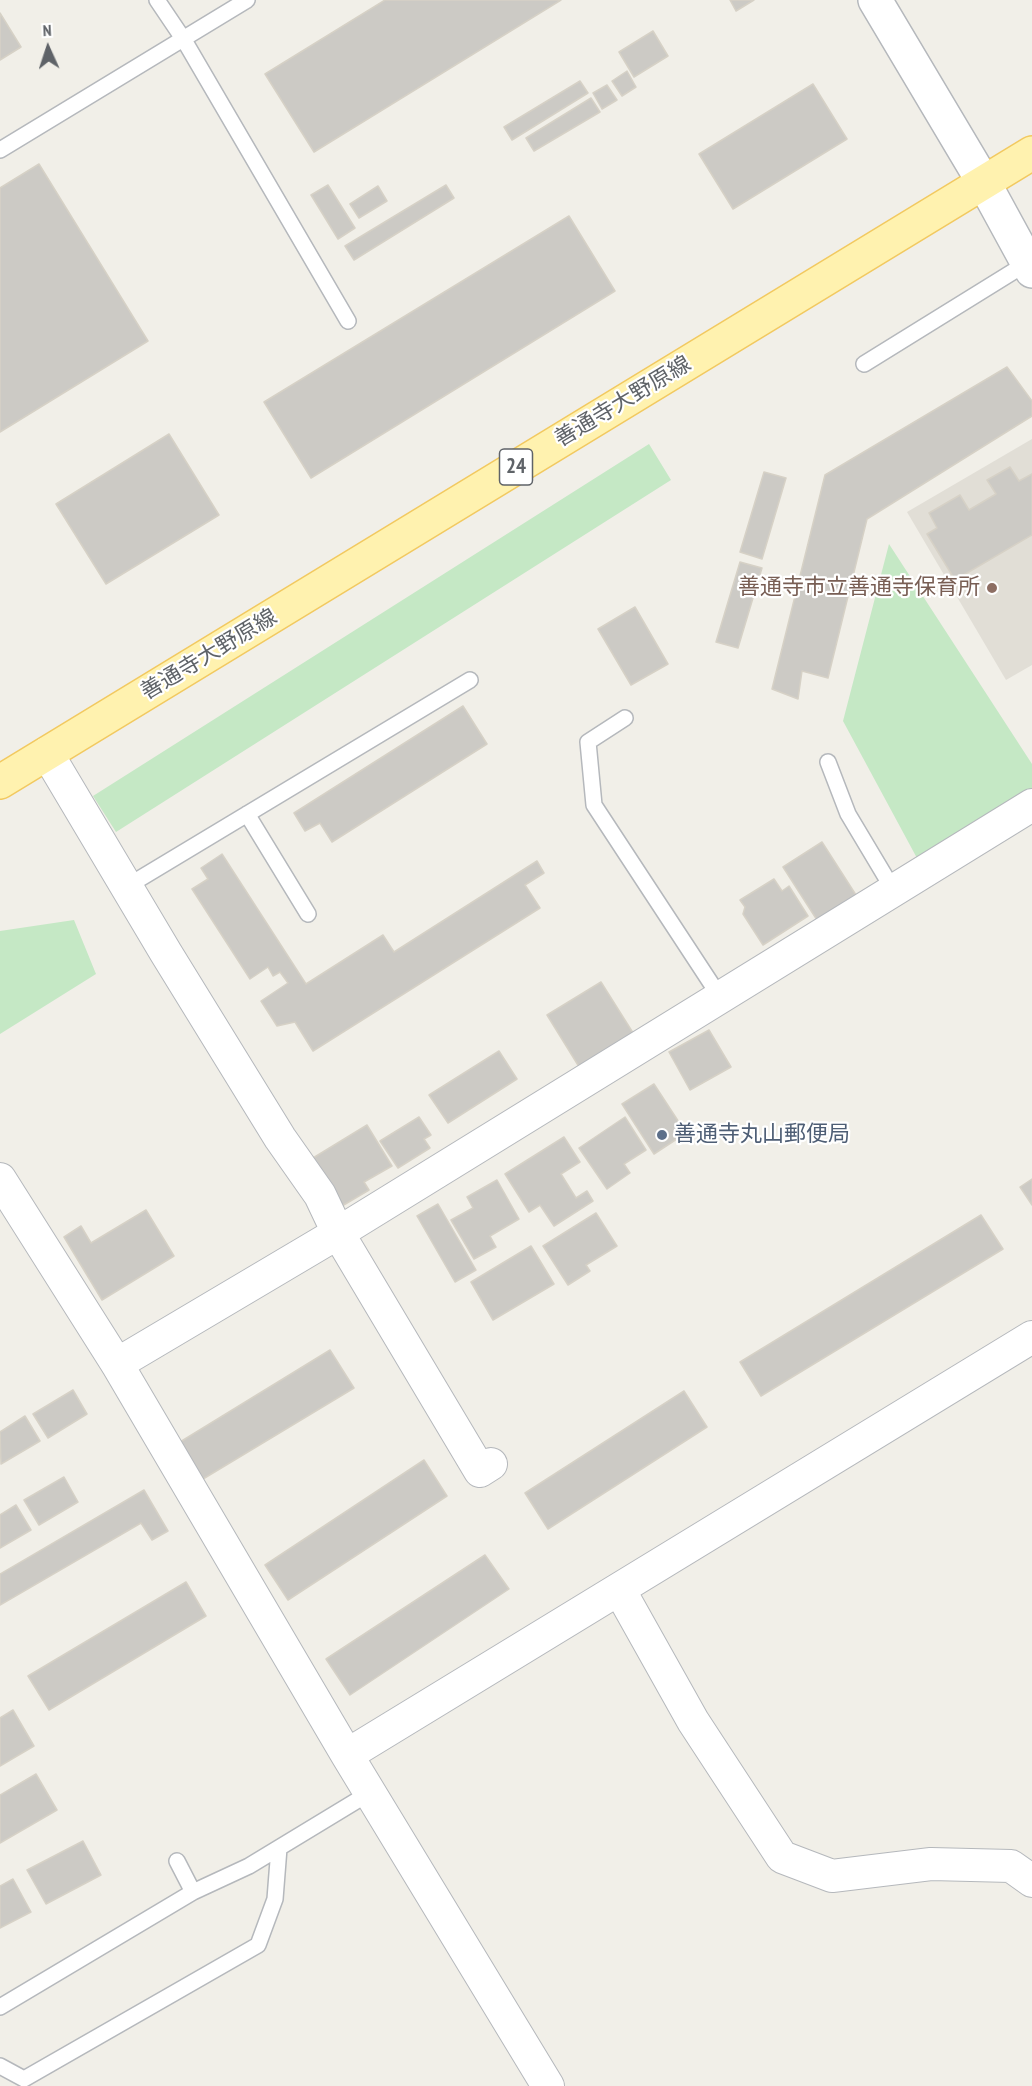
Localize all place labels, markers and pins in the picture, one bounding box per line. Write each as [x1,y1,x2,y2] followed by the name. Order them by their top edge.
[738,575,980,601] place label: 善通寺市立善通寺保育所
[985,581,999,595] marker: 善通寺市立善通寺保育所
[674,1122,850,1148] place label: 善通寺丸山郵便局
[655,1128,669,1142] marker: 善通寺丸山郵便局

